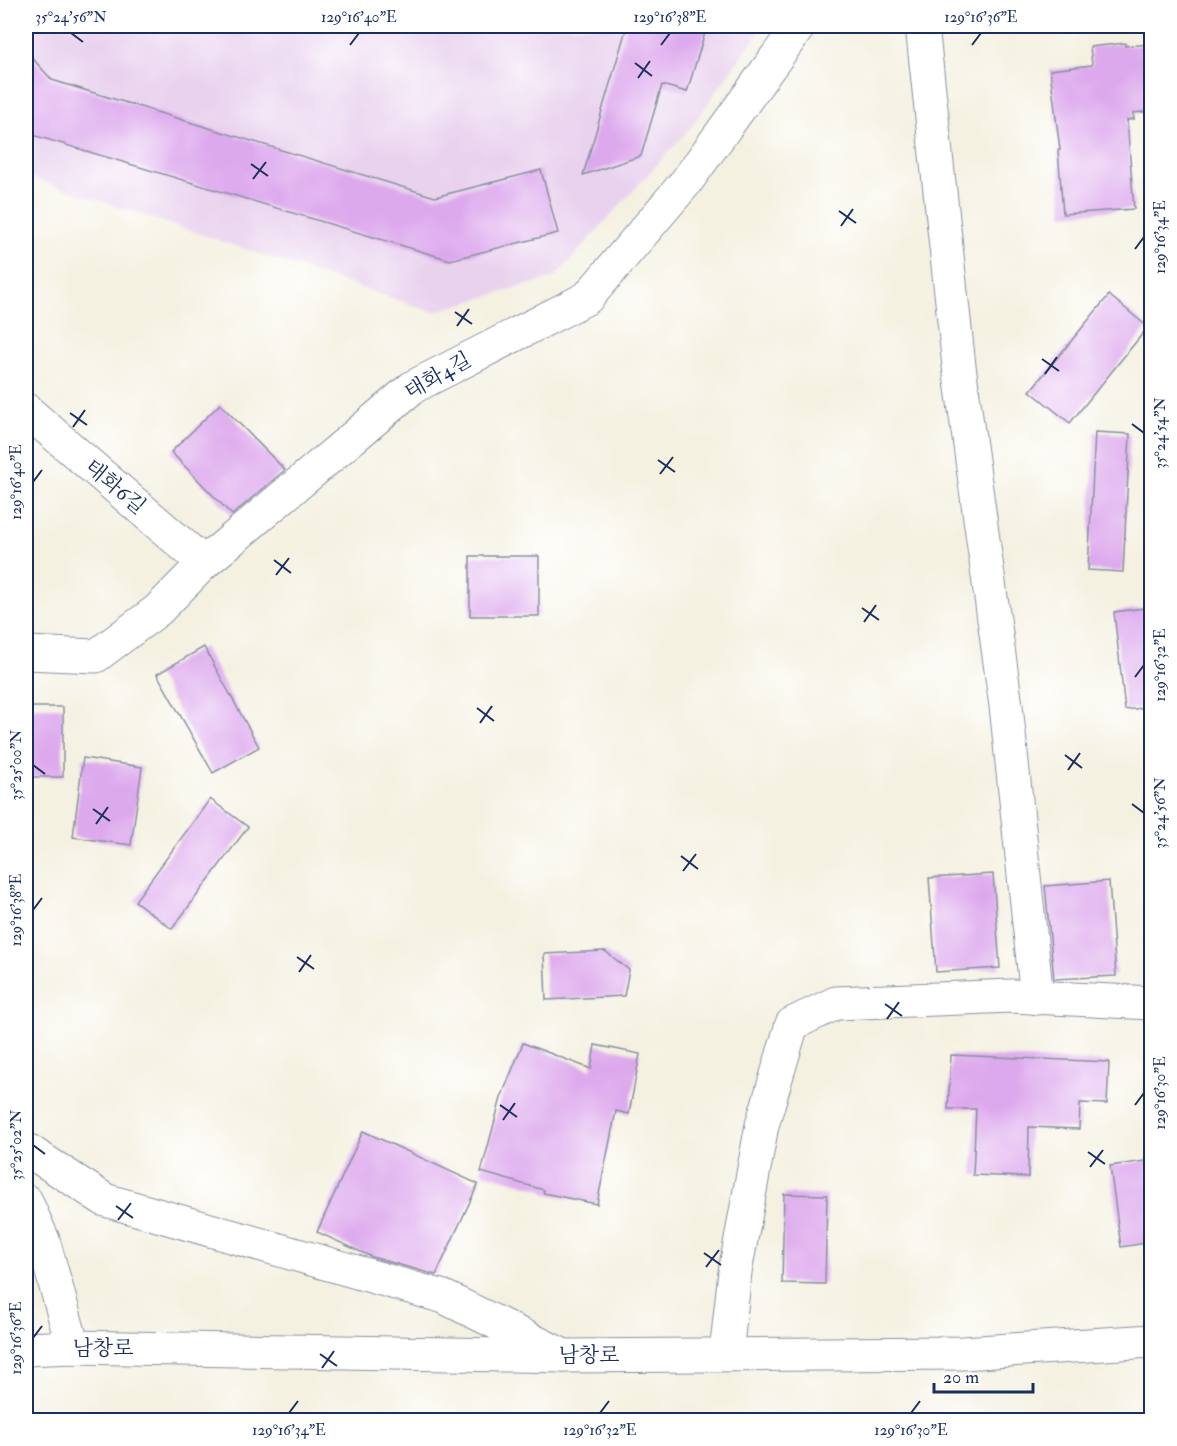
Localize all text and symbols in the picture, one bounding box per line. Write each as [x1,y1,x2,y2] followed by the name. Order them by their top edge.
[35,8,107,27] text: 35°24'56"N
[321,8,397,27] text: 129°16'40"E
[634,8,707,27] text: 129°16'38"E
[944,8,1018,27] text: 129°16'36"E
[1151,200,1170,274] text: 129°16'34"E
[400,346,476,406] street label: 태화4길
[1151,397,1170,469] text: 35°24'54"N
[7,444,26,520] text: 129°16'40"E
[79,454,151,520] street label: 태화6길
[1151,628,1170,702] text: 129°16'32"E
[7,729,26,801] text: 35°25'00"N
[1151,777,1170,849] text: 35°24'56"N
[7,873,26,946] text: 129°16'38"E
[1151,1056,1170,1130] text: 129°16'30"E
[7,1109,26,1180] text: 35°25'02"N
[7,1301,26,1375] text: 129°16'36"E
[73,1335,133,1362] street label: 남창로
[559,1342,619,1369] street label: 남창로
[934,1356,1033,1394] scale bar
[943,1366,979,1389] text: 20 m
[252,1421,326,1440] text: 129°16'34"E
[563,1421,637,1440] text: 129°16'32"E
[874,1421,948,1440] text: 129°16'30"E

